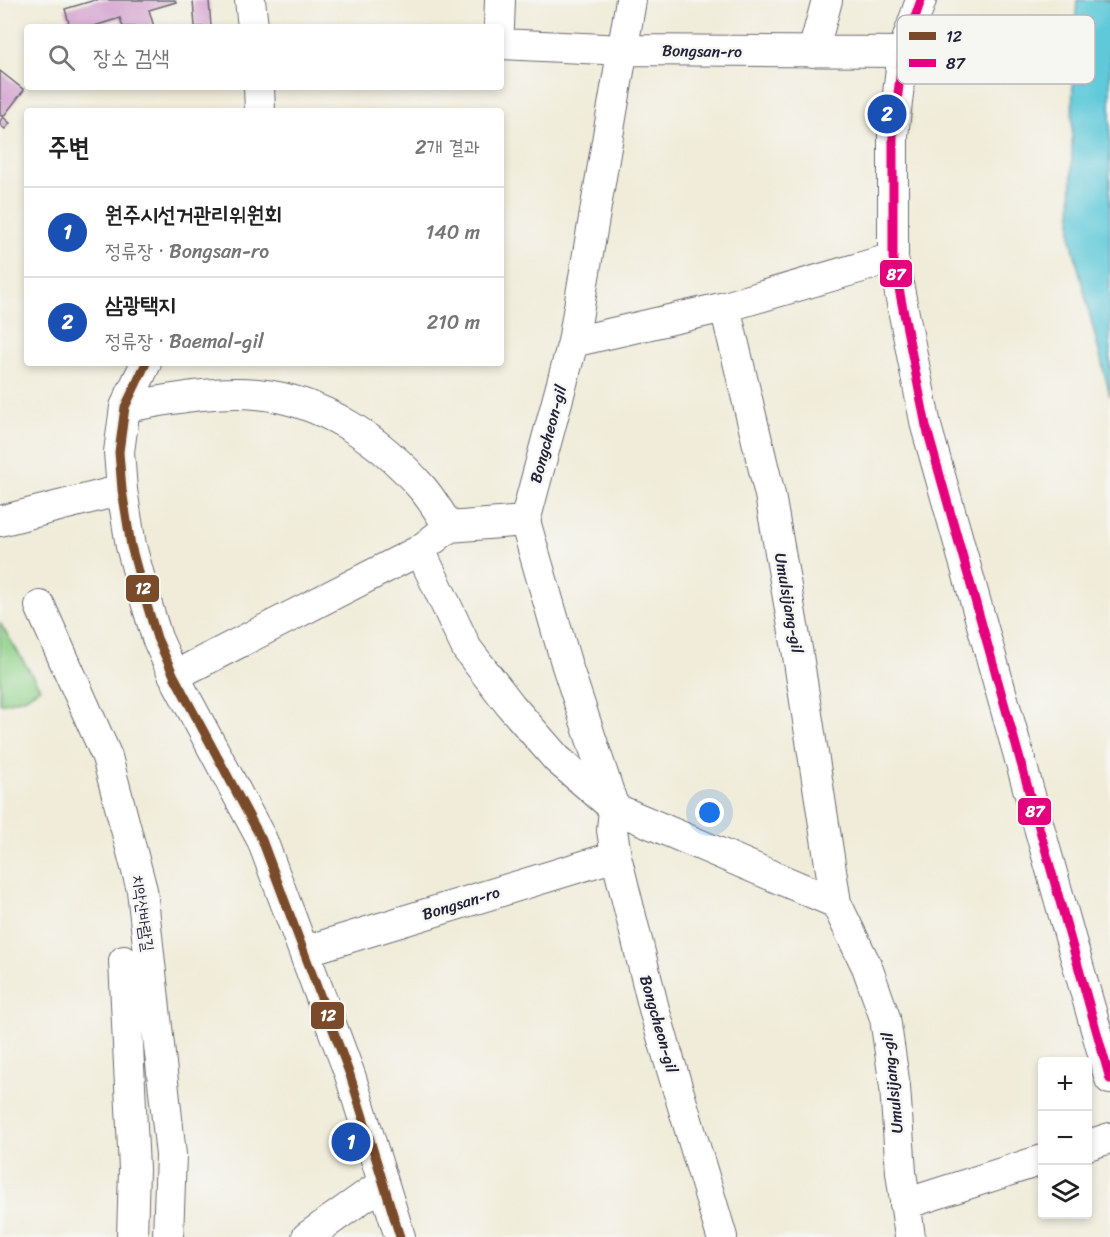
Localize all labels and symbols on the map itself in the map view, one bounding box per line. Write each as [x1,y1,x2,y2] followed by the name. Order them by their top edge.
[897,15,1095,84] legend
[946,22,962,51] text: 12
[662,36,742,66] street label: Bongsan-ro
[946,49,966,78] text: 87
[868,92,906,136] pin: 2
[879,259,913,288] line badge: 87
[886,260,907,289] text: 87
[521,381,575,486] street label: Bongcheon-gil
[766,551,812,656] street label: Umulsijang-gil
[125,574,160,603] line badge: 12
[135,574,152,603] text: 12
[1017,797,1052,826] line badge: 87
[1025,797,1046,826] text: 87
[695,798,724,827] your location
[123,873,163,953] street label: 치악산바람길
[418,877,504,929] street label: Bongsan-ro
[631,972,687,1077] street label: Bongcheon-gil
[310,1001,345,1030] line badge: 12
[320,1001,337,1030] text: 12
[872,1031,912,1135] street label: Umulsijang-gil
[332,1120,370,1164] pin: 1

